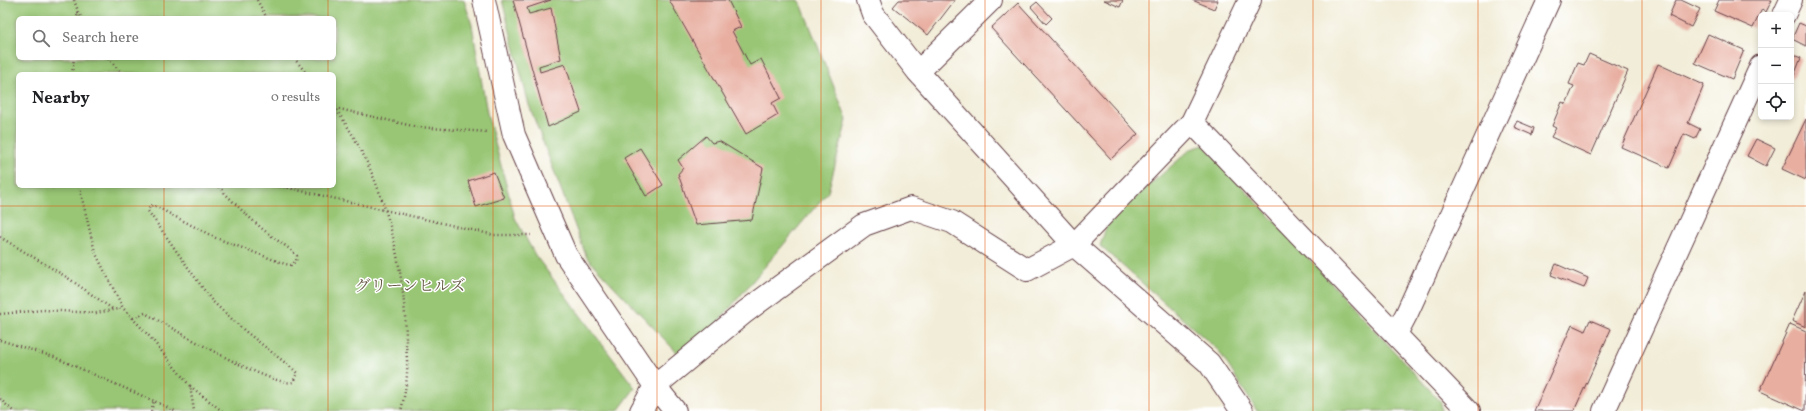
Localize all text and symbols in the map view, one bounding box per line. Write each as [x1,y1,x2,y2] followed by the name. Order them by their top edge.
[1758,12,1794,120] map controls
[1758,12,1794,48] button: +
[16,16,336,60] search box
[30,27,52,49] icon: search
[62,28,139,49] text: Search here
[1758,48,1794,84] button: −
[1758,84,1794,120] button: locate
[32,87,90,110] text: Nearby
[271,89,320,107] text: 0 results
[354,276,466,298] park label: グリーンヒルズ

